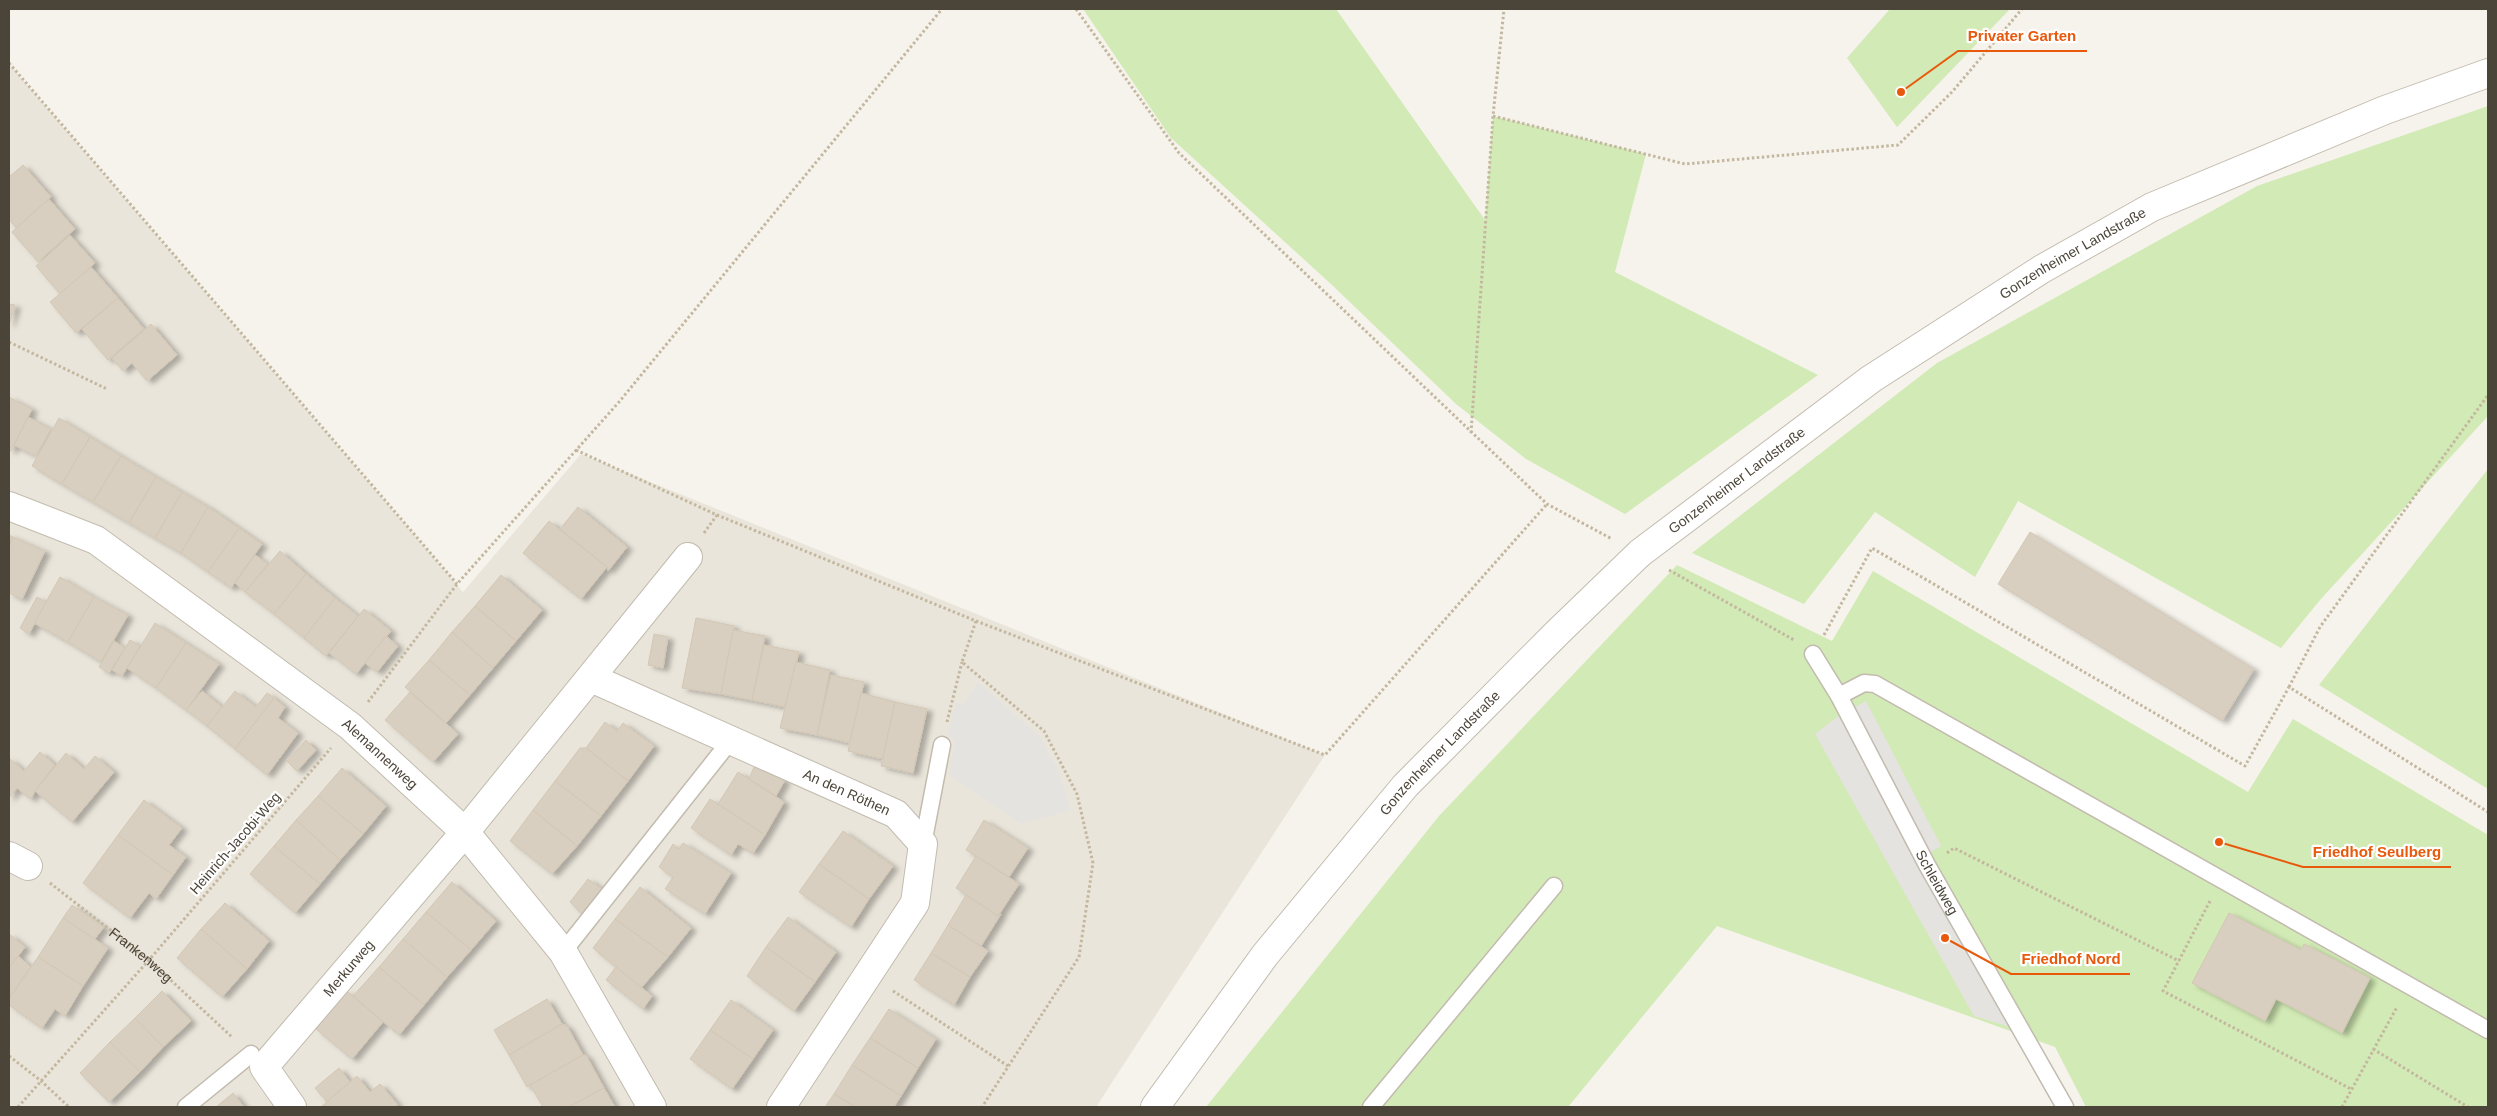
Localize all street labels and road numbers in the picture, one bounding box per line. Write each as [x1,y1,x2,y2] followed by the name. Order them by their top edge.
[1997,204,2149,302] street label: Gonzenheimer Landstraße
[1665,424,1808,537] street label: Gonzenheimer Landstraße
[1376,687,1503,818] street label: Gonzenheimer Landstraße
[339,715,421,792] street label: Alemannenweg
[801,766,893,818] street label: An den Röthen
[186,789,284,897] street label: Heinrich-Jacobi-Weg
[1913,847,1962,918] street label: Schleidweg
[106,924,176,986] street label: Frankenweg
[320,937,377,1000] street label: Merkurweg

